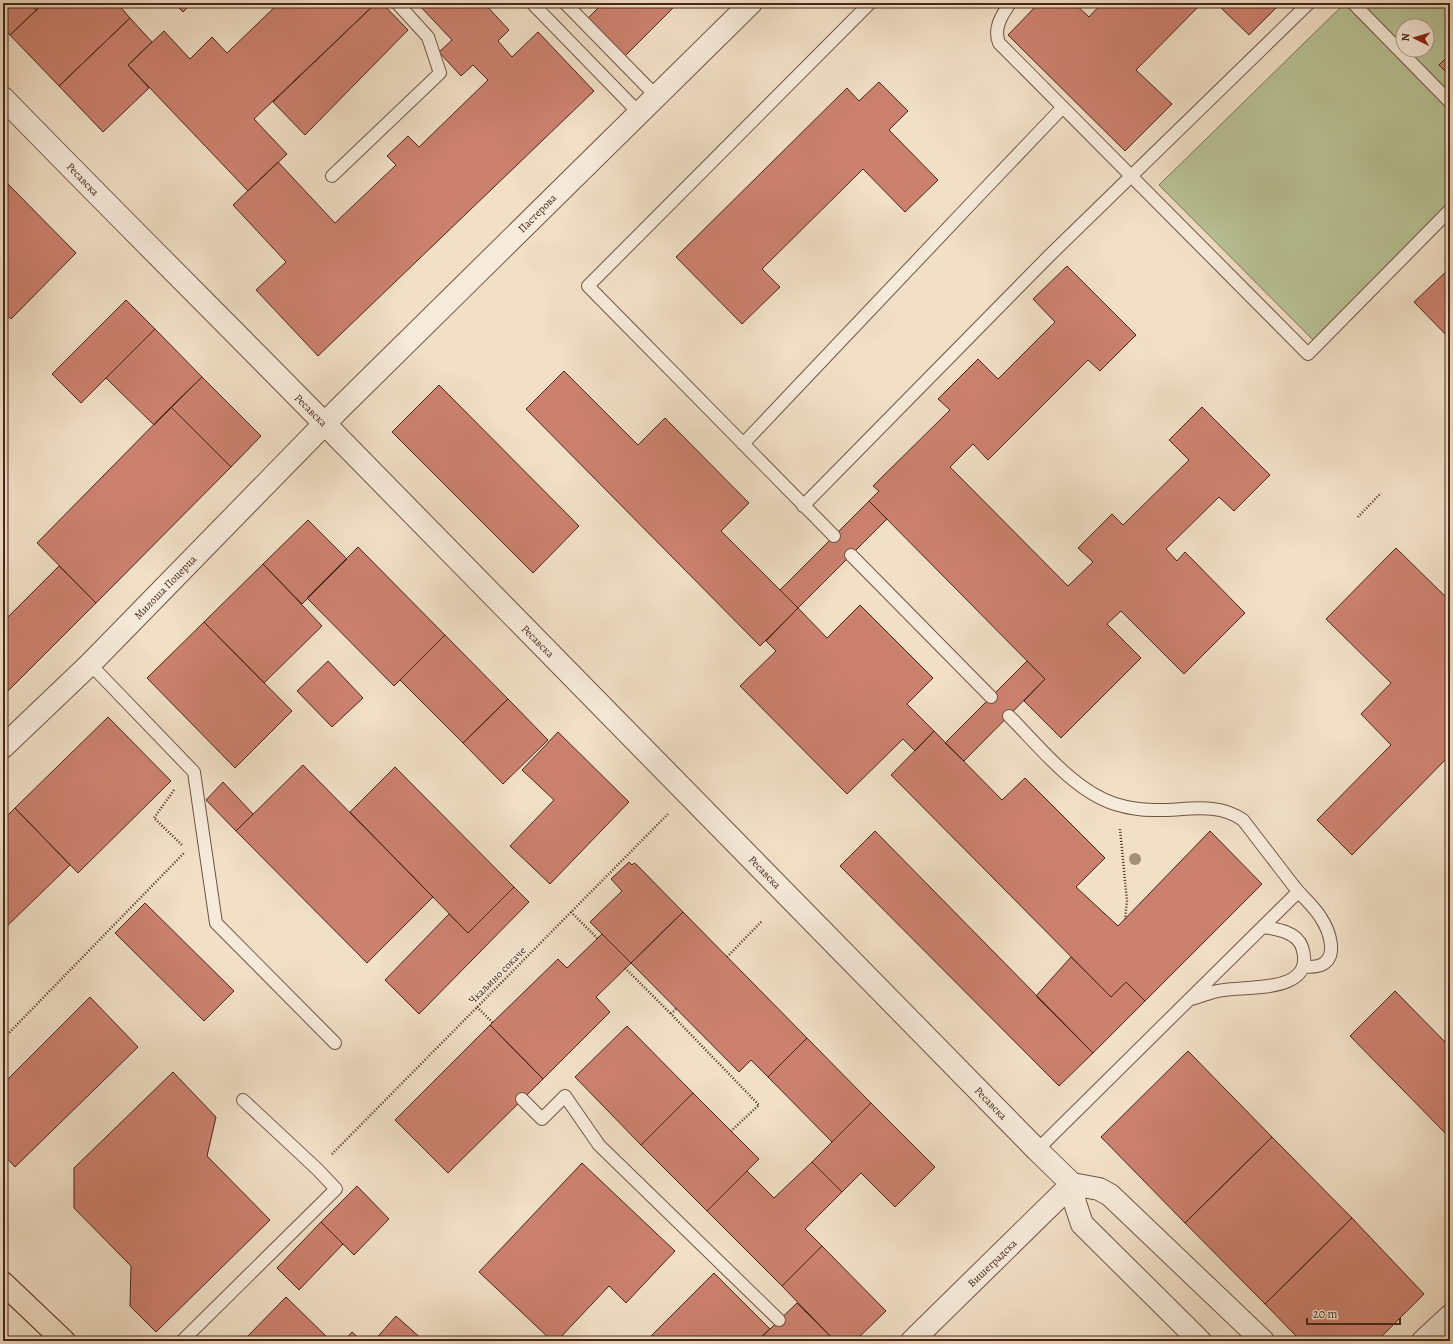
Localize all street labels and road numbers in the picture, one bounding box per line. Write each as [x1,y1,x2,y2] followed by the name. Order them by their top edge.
[63,159,103,200] street label: Ресавска
[515,190,561,236] street label: Пастерова
[291,391,331,431] street label: Ресавска
[131,551,201,623] street label: Милоша Поцерца
[518,622,558,662] street label: Ресавска
[745,852,785,893] street label: Ресавска
[465,943,529,1007] street label: Чкаљино сокаче
[971,1083,1011,1124] street label: Ресавска
[964,1235,1021,1291] street label: Вишеградска

